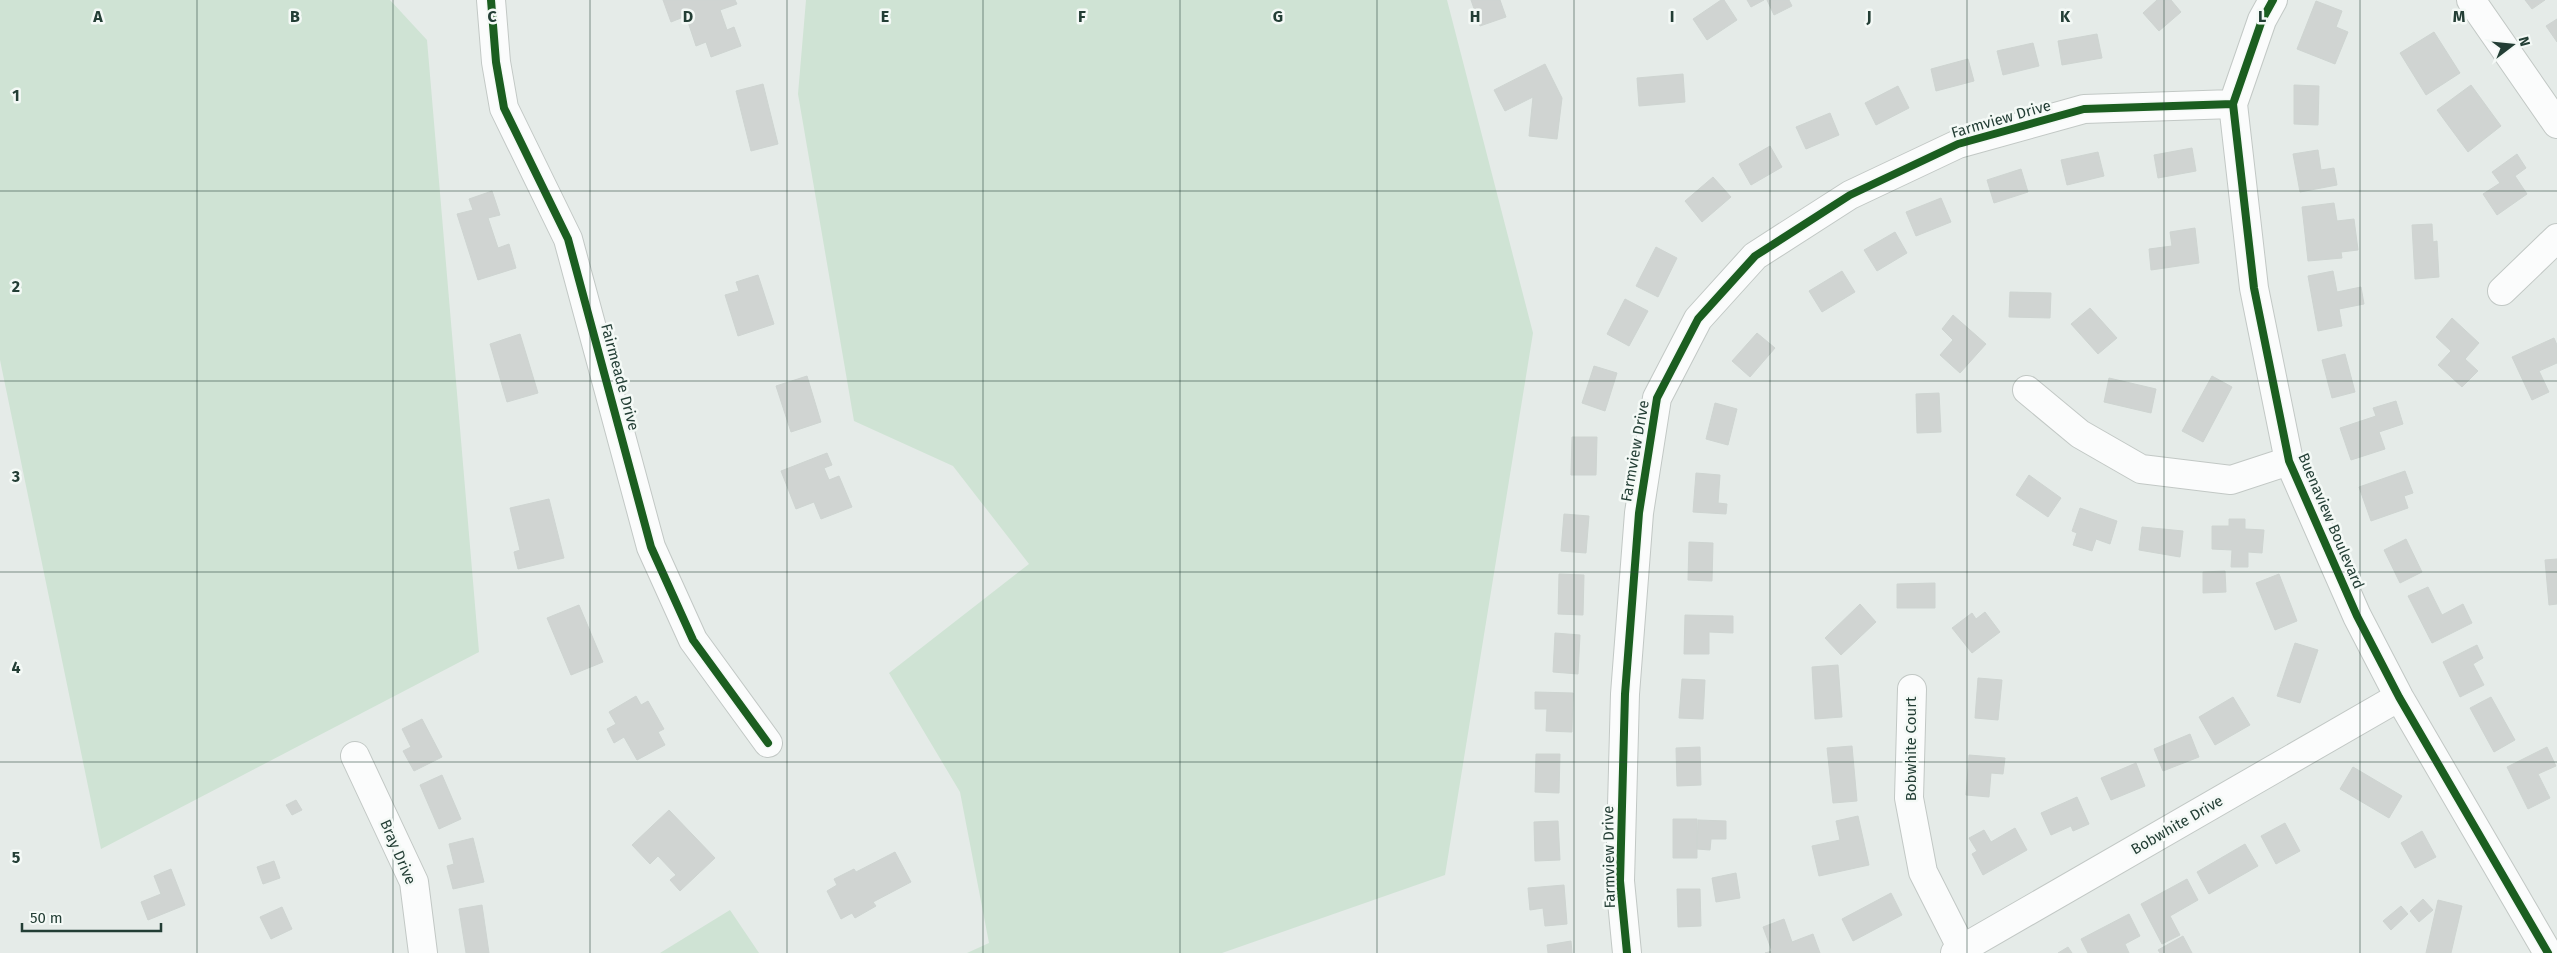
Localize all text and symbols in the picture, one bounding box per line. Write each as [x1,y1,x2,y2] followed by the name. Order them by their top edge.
[92,7,103,26] text: A
[290,7,300,26] text: B
[487,7,497,26] text: C
[683,7,693,26] text: D
[881,7,889,26] text: E
[1078,7,1086,26] text: F
[1273,7,1283,26] text: G
[1470,7,1480,26] text: H
[1670,7,1674,26] text: I
[1865,7,1872,26] text: J
[2060,7,2071,26] text: K
[2258,7,2266,26] text: L
[2453,7,2466,26] text: M
[2487,20,2537,70] north arrow
[2515,35,2533,48] text: N
[12,86,20,105] text: 1
[1949,96,2053,142] street label: Farmview Drive
[12,277,20,296] text: 2
[597,322,643,432] street label: Fairmeade Drive
[1617,399,1653,503] street label: Farmview Drive
[2294,450,2368,592] street label: Buenaview Boulevard
[11,467,20,486] text: 3
[11,658,21,677] text: 4
[1902,696,1920,801] street label: Bobwhite Court
[2128,791,2226,859] street label: Bobwhite Drive
[1599,805,1619,909] street label: Farmview Drive
[376,817,420,887] street label: Bray Drive
[12,848,21,867] text: 5
[22,900,161,932] scale bar
[30,909,63,927] text: 50 m

